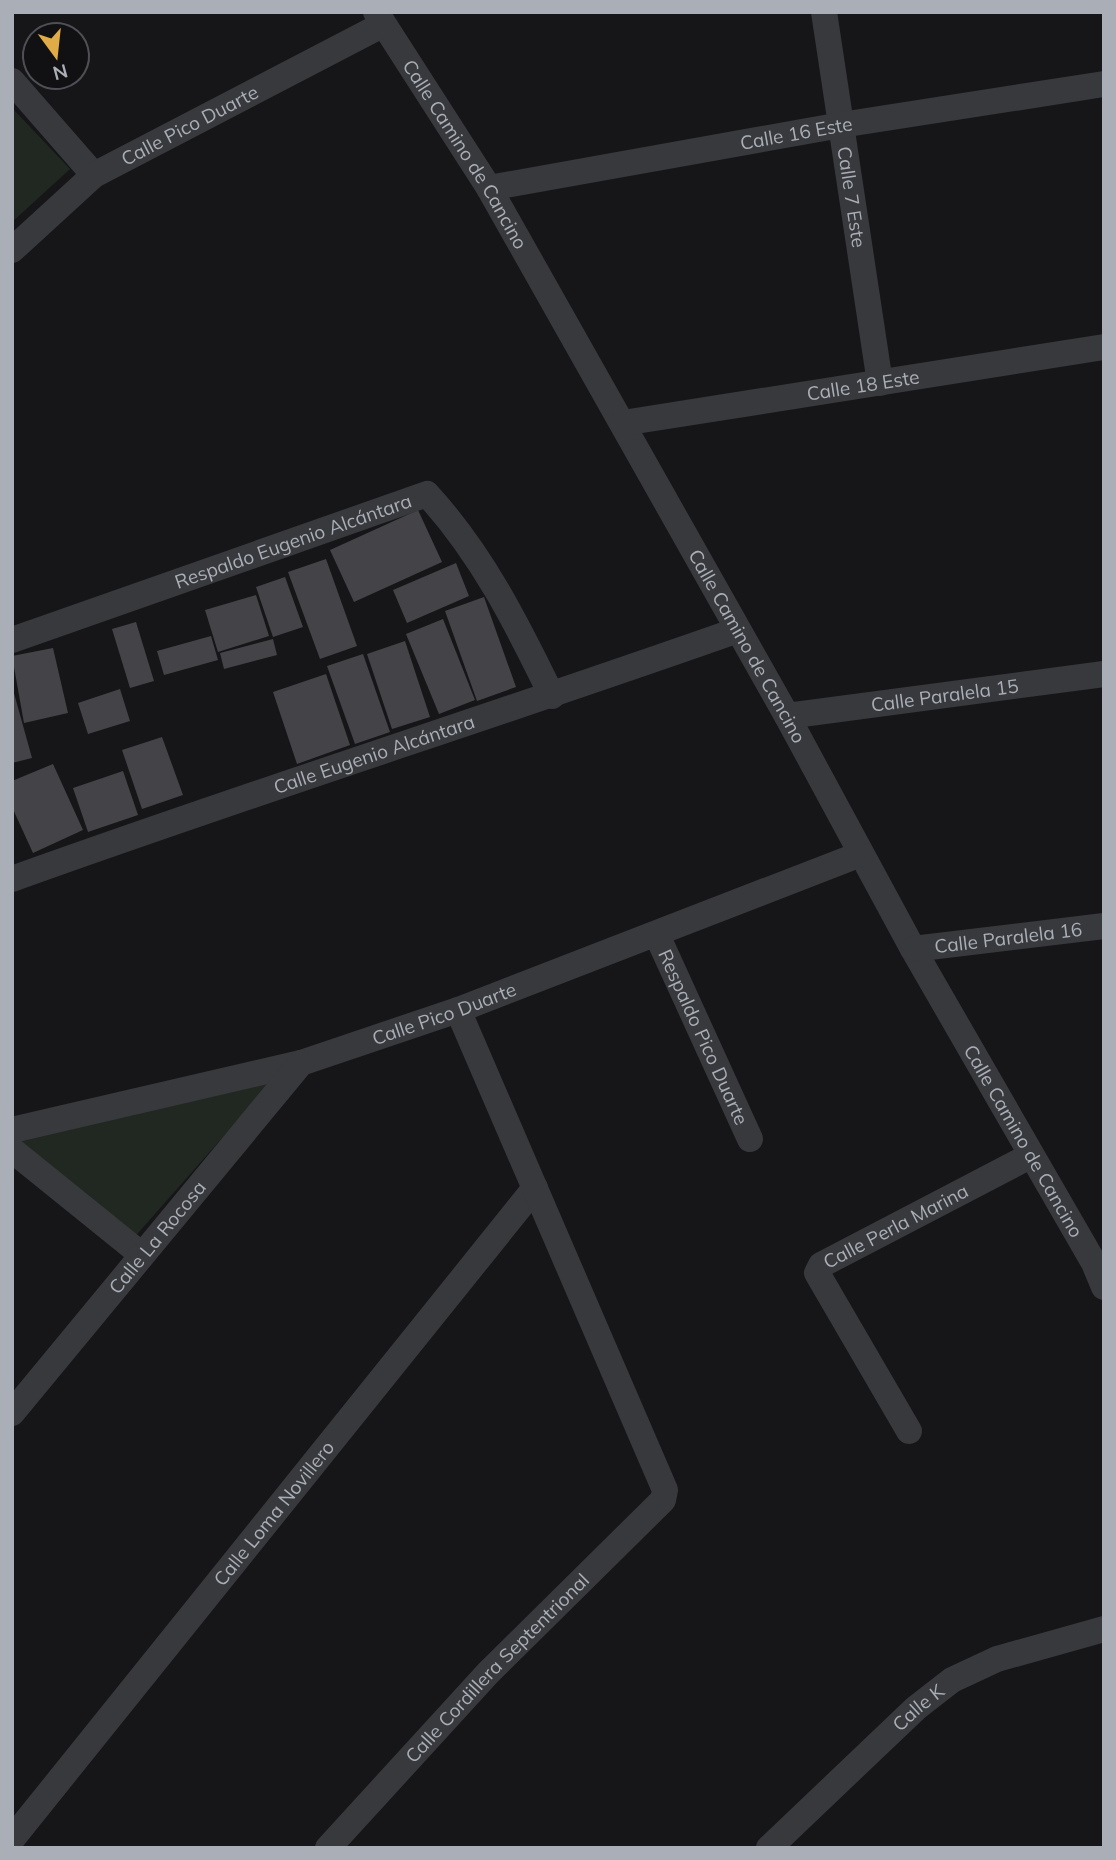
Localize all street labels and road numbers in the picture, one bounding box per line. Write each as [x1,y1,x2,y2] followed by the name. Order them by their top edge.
[398,55,533,253] street label: Calle Camino de Cancino
[117,80,262,171] street label: Calle Pico Duarte
[738,111,854,155] street label: Calle 16 Este
[832,145,871,249] street label: Calle 7 Este
[805,364,921,406] street label: Calle 18 Este
[171,488,415,594] street label: Respaldo Eugenio Alcántara
[683,545,811,747] street label: Calle Camino de Cancino
[869,673,1020,717] street label: Calle Paralela 15
[270,709,478,799] street label: Calle Eugenio Alcántara
[933,917,1084,958] street label: Calle Paralela 16
[653,945,754,1128] street label: Respaldo Pico Duarte
[369,977,519,1050] street label: Calle Pico Duarte
[959,1040,1089,1242] street label: Calle Camino de Cancino
[103,1176,211,1299] street label: Calle La Rocosa
[819,1178,972,1274] street label: Calle Perla Marina
[208,1436,339,1591] street label: Calle Loma Novillero
[400,1568,594,1768] street label: Calle Cordillera Septentrional
[887,1678,950,1736] street label: Calle K

